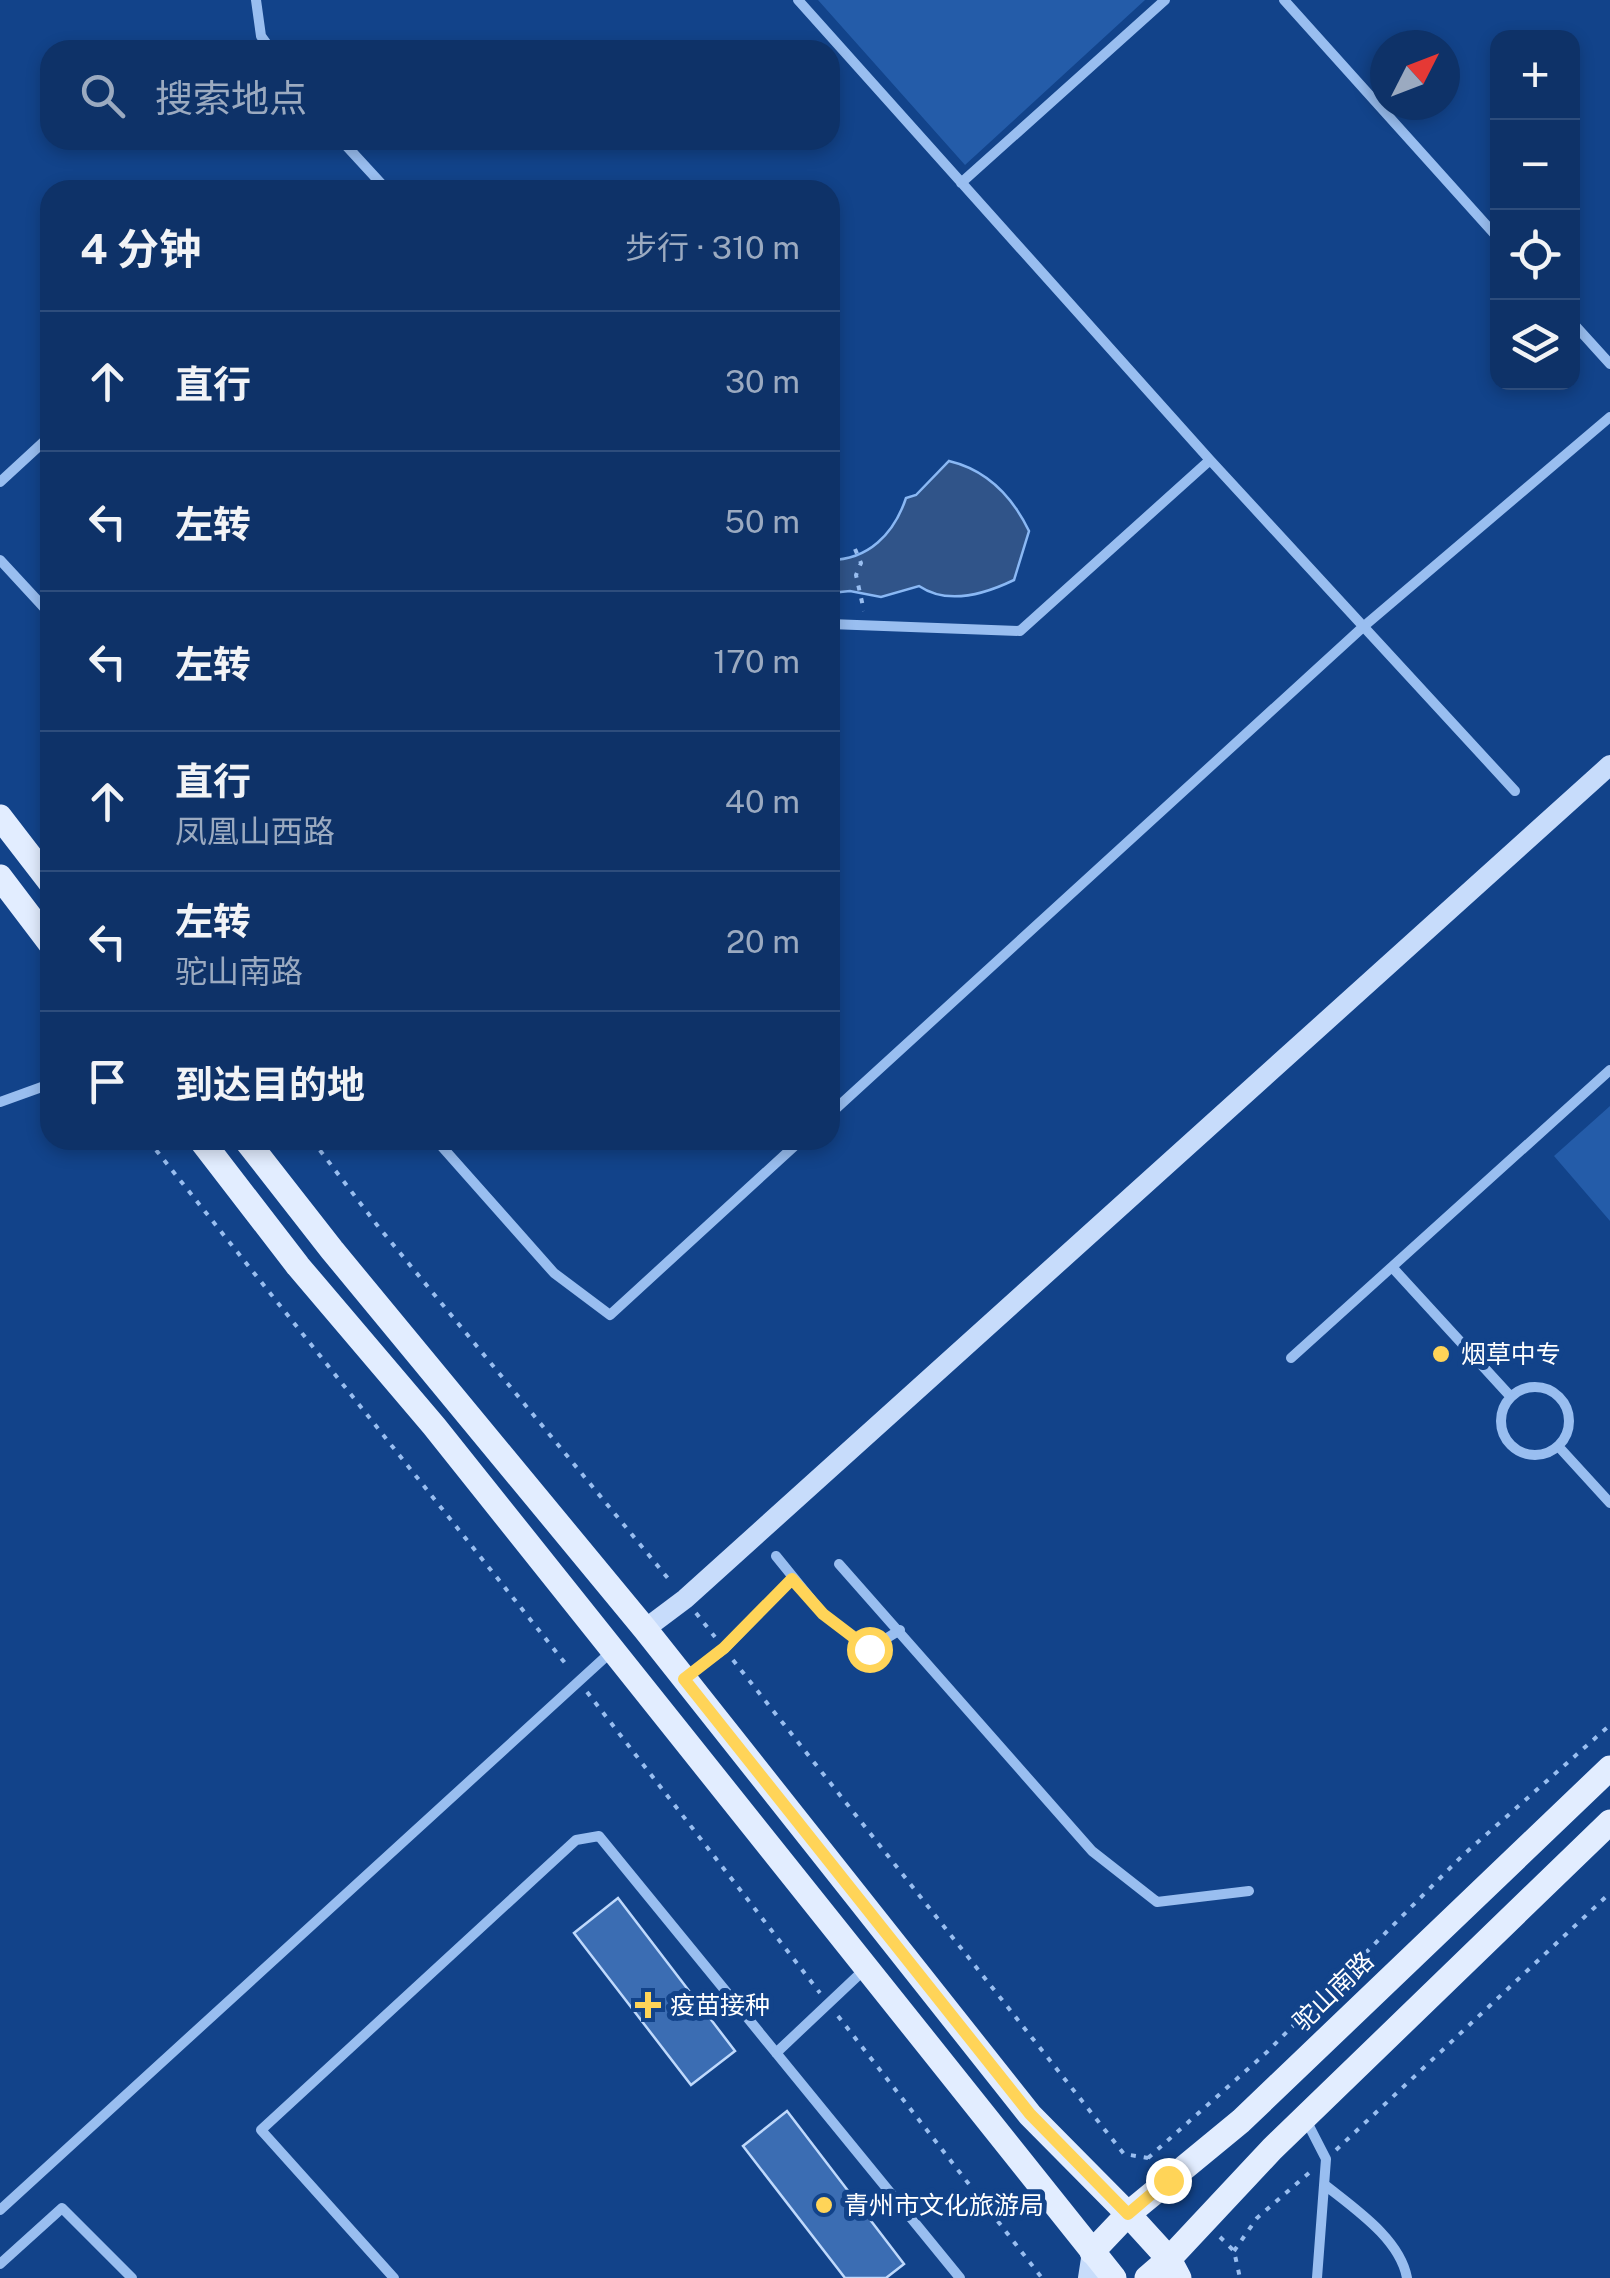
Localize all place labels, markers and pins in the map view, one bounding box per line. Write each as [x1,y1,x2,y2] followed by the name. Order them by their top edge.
[1461,1339,1561,1369] place label: 烟草中专
[1430,1343,1452,1365] marker: 烟草中专
[670,1990,770,2020] place label: 疫苗接种
[635,1992,661,2018] marker: 疫苗接种
[844,2190,1044,2220] place label: 青州市文化旅游局
[813,2194,835,2216] marker: 青州市文化旅游局

